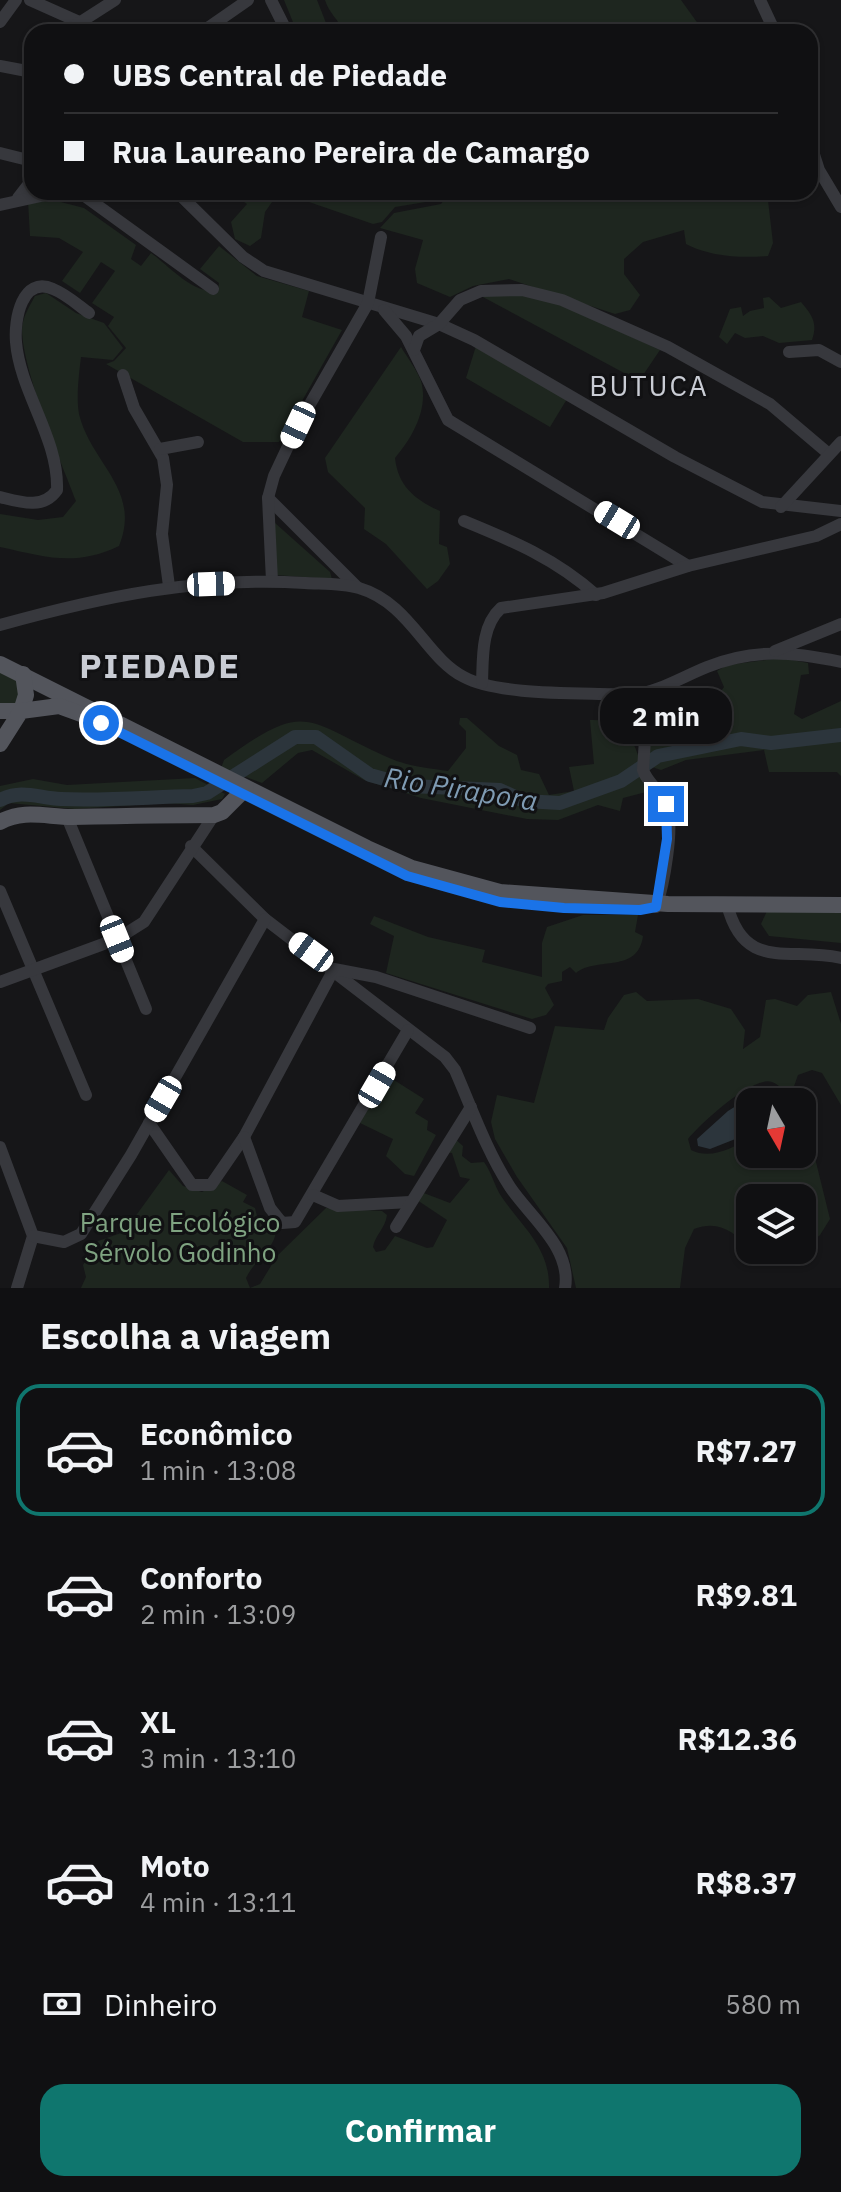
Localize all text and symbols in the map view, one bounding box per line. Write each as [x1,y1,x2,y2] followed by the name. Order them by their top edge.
[112,55,447,94] text: UBS Central de Piedade
[112,132,590,171] text: Rua Laureano Pereira de Camargo
[589,367,709,404] district label: BUTUCA
[277,398,319,452] car
[590,497,644,543] car
[187,571,235,597] car
[79,643,241,687] district label: PIEDADE
[600,688,732,744] callout: 2 min
[632,699,700,733] text: 2 min
[83,705,119,741] route start
[382,758,540,819] water label: Rio Pirapora
[648,786,684,822] route end
[97,912,137,966] car
[285,928,337,976] car
[355,1058,399,1112] car
[141,1072,185,1126] car
[736,1088,816,1168] north arrow
[736,1088,816,1264] map controls
[736,1184,816,1264] button: layers
[80,1205,280,1269] park label: Parque Ecológico Sérvolo Godinho
[40,1312,331,1359] text: Escolha a viagem
[44,1414,116,1486] icon: car
[140,1414,293,1453] text: Econômico
[695,1431,797,1470] text: R$7.27
[140,1453,296,1487] text: 1 min · 13:08
[44,1558,116,1630] icon: car
[140,1558,263,1597] text: Conforto
[695,1575,797,1614] text: R$9.81
[140,1597,296,1631] text: 2 min · 13:09
[44,1702,116,1774] icon: car
[140,1702,176,1741] text: XL
[677,1719,797,1758] text: R$12.36
[140,1741,296,1775] text: 3 min · 13:10
[44,1846,116,1918] icon: car
[140,1846,210,1885] text: Moto
[695,1863,797,1902] text: R$8.37
[140,1885,296,1919] text: 4 min · 13:11
[40,1982,84,2026] icon: cash
[104,1985,217,2024] text: Dinheiro
[725,1987,801,2021] text: 580 m
[40,2084,801,2176] button: Confirmar

